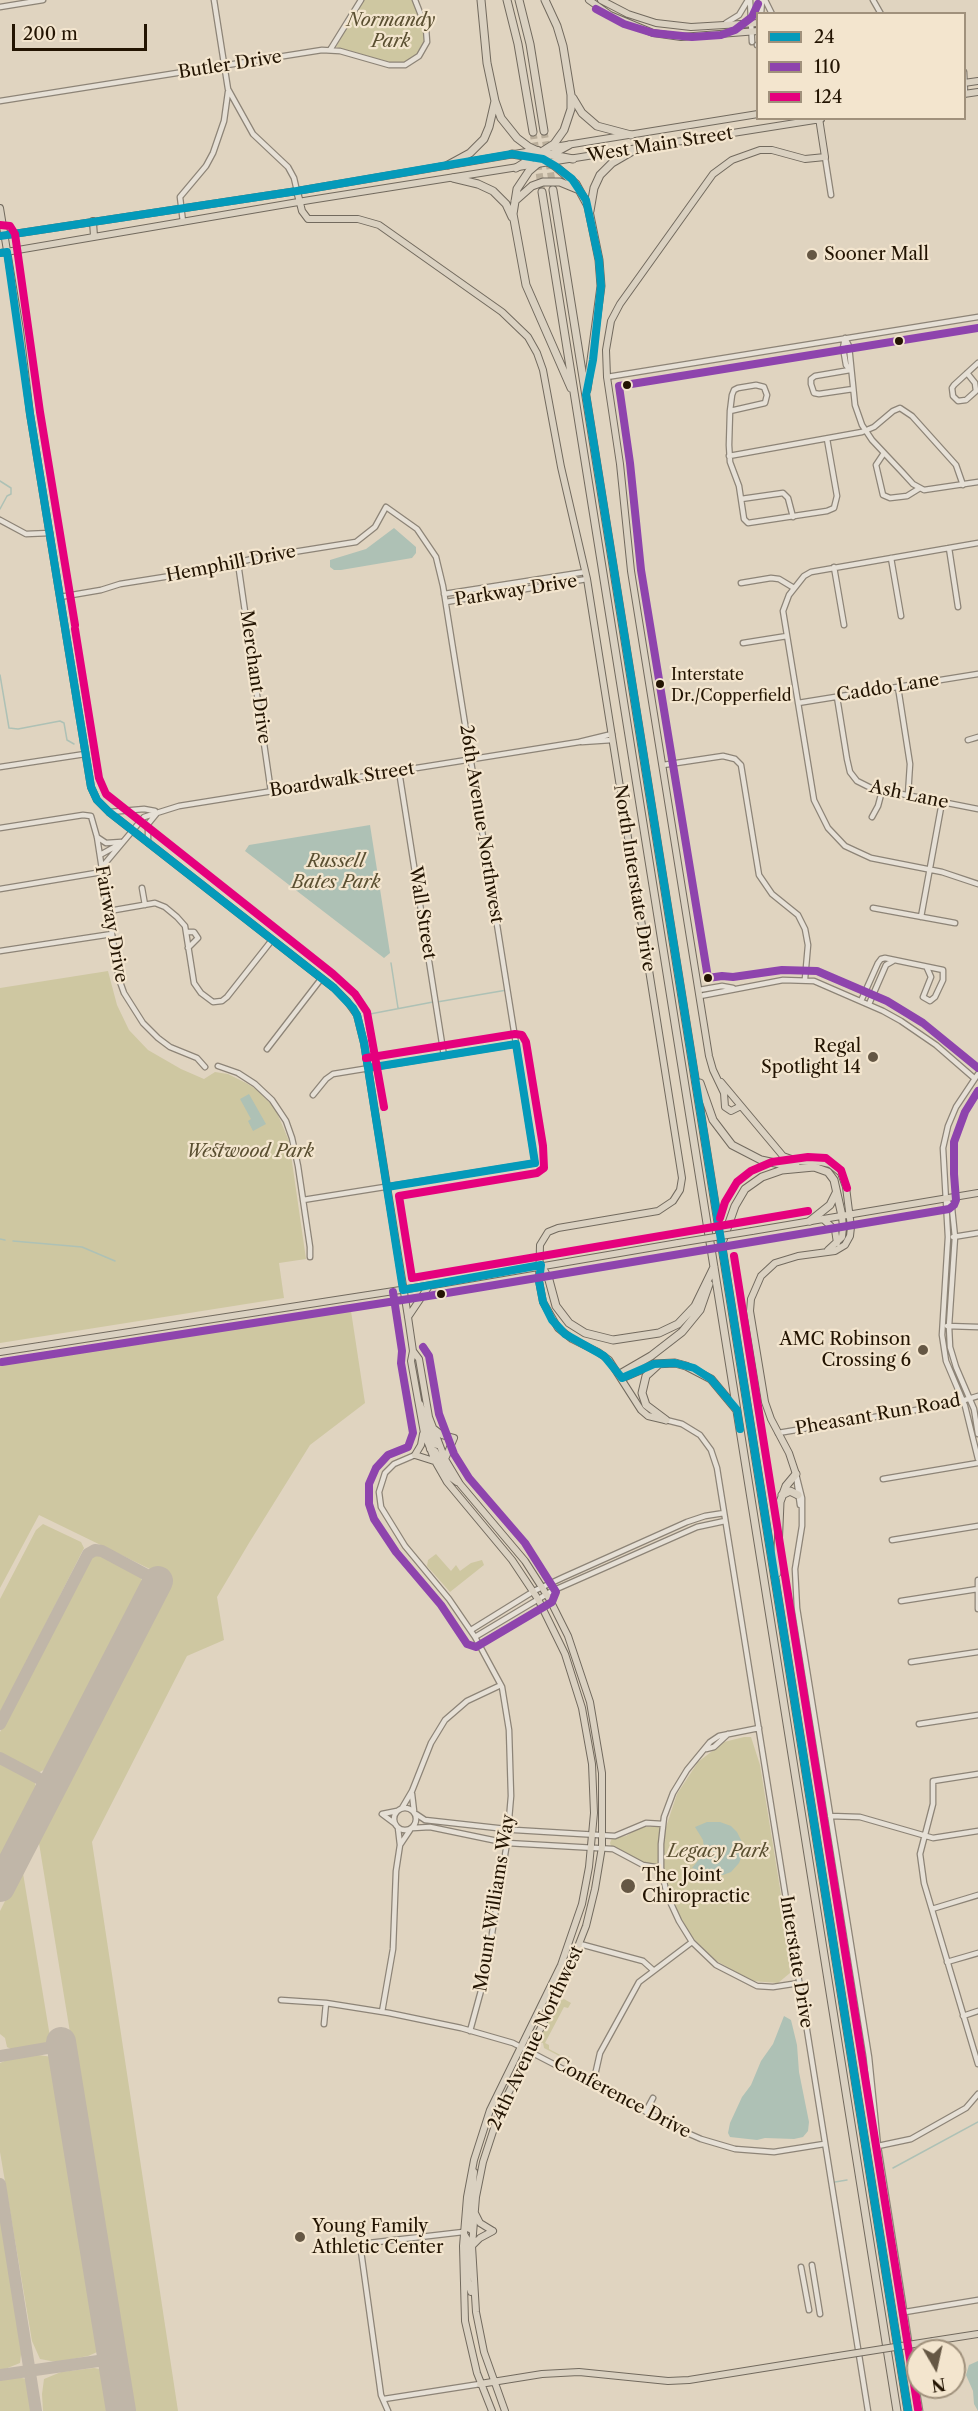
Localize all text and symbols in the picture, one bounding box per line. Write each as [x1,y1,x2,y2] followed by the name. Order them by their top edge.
[347,10,435,52] park label: Normandy Park
[15,12,150,50] scale bar
[756,12,966,120] legend
[23,23,78,45] text: 200 m
[814,26,835,48] text: 24
[177,46,283,84] street label: Butler Drive
[814,56,841,78] text: 110
[814,86,842,108] text: 124
[586,123,734,167] street label: West Main Street
[824,244,929,266] place label: Sooner Mall
[805,248,819,262] marker: Sooner Mall
[893,335,905,347] unlabelled marker
[621,379,633,391] unlabelled marker
[164,541,298,587] street label: Hemphill Drive
[453,571,579,611] street label: Parkway Drive
[235,609,275,745] street label: Merchant Drive
[671,665,791,703] place label: Interstate Dr./Copperfield
[835,669,941,707] street label: Caddo Lane
[654,678,666,690] marker: Interstate Dr./Copperfield
[455,723,507,925] street label: 26th Avenue Northwest
[268,758,416,802] street label: Boardwalk Street
[868,776,950,814] street label: Ash Lane
[609,783,659,973] street label: North Interstate Drive
[291,851,381,894] park label: Russell Bates Park
[90,864,132,984] street label: Fairway Drive
[404,865,440,961] street label: Wall Street
[702,972,714,984] unlabelled marker
[761,1036,861,1078] place label: Regal Spotlight 14
[866,1050,880,1064] marker: Regal Spotlight 14
[186,1141,314,1163] park label: Westwood Park
[435,1288,447,1300] unlabelled marker
[779,1329,911,1372] place label: AMC Robinson Crossing 6
[916,1343,930,1357] marker: AMC Robinson Crossing 6
[794,1390,962,1440] street label: Pheasant Run Road
[470,1813,520,1993] street label: Mount Williams Way
[667,1841,769,1863] park label: Legacy Park
[642,1865,750,1908] place label: The Joint Chiropractic
[619,1877,637,1895] marker: The Joint Chiropractic
[775,1894,817,2030] street label: Interstate Drive
[484,1942,588,2134] street label: 24th Avenue Northwest
[550,2053,694,2143] street label: Conference Drive
[312,2216,444,2258] place label: Young Family Athletic Center
[293,2230,307,2244] marker: Young Family Athletic Center
[906,2339,966,2399] north arrow
[930,2374,947,2396] text: N

